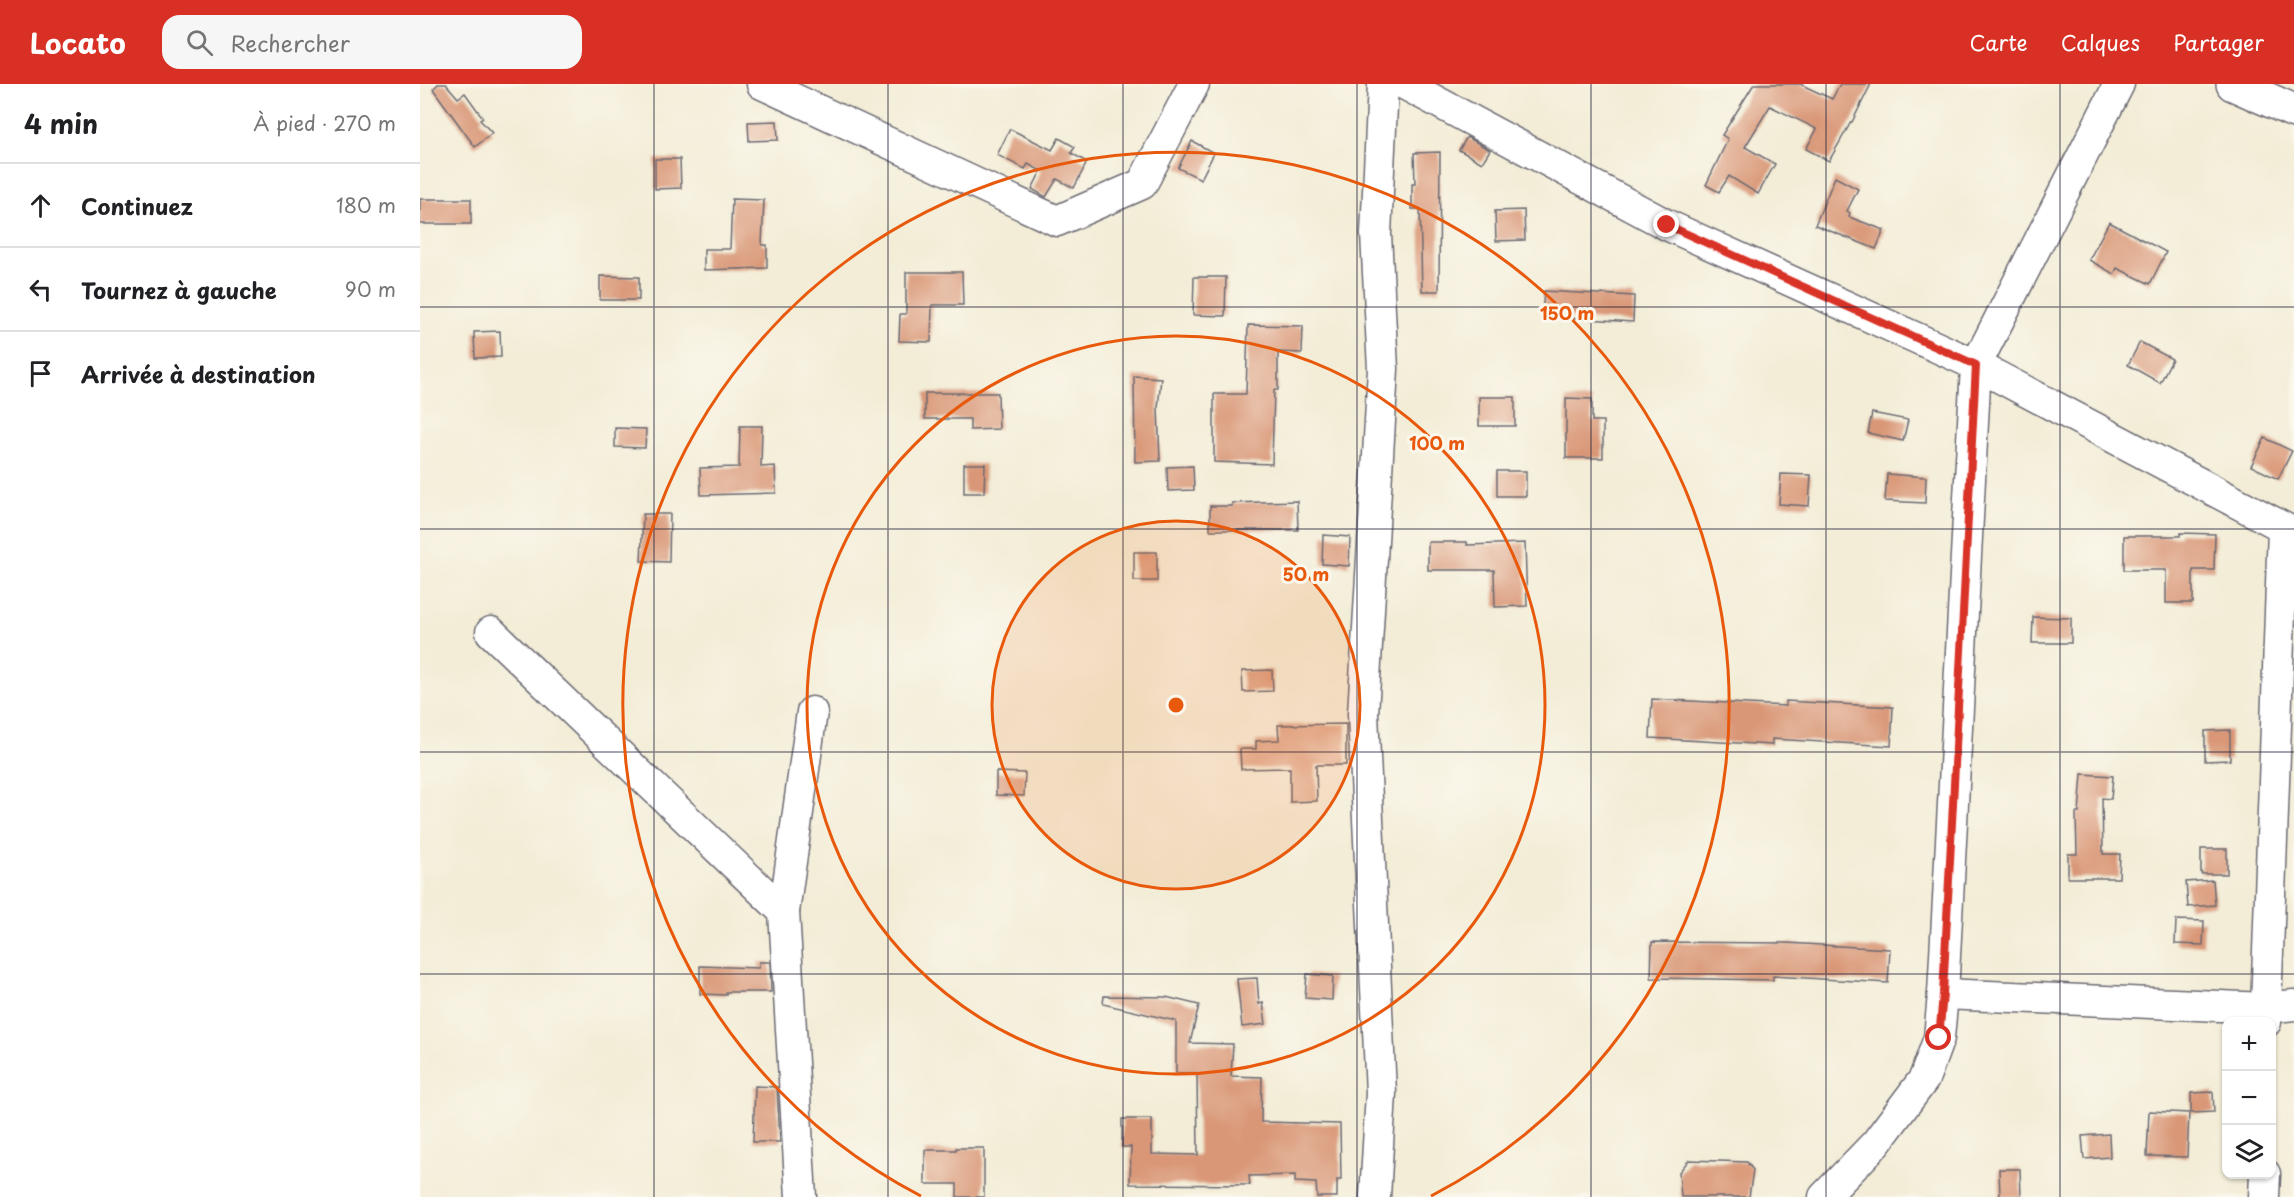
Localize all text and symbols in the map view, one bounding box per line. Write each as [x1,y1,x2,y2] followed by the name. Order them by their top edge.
[162,15,582,69] search box
[30,21,126,64] text: Locato
[183,26,216,59] icon: search
[231,26,350,59] text: Rechercher
[1970,26,2028,58] text: Carte
[2061,26,2140,58] text: Calques
[2173,26,2264,58] text: Partager
[24,104,98,143] text: 4 min
[253,108,396,138] text: À pied · 270 m
[24,189,57,222] icon: ahead
[81,189,193,222] text: Continuez
[336,190,396,220] text: 180 m
[1653,211,1679,237] route end
[24,273,57,306] icon: left
[81,273,277,306] text: Tournez à gauche
[345,274,396,304] text: 90 m
[1540,299,1594,326] text: 150 m
[24,357,57,390] icon: arrive
[81,357,315,390] text: Arrivée à destination
[1409,429,1465,456] text: 100 m
[1283,560,1329,587] text: 50 m
[1166,695,1186,715] centre of rings
[2222,1017,2276,1179] map controls
[2222,1017,2276,1071] button: +
[1925,1024,1951,1050] route start
[2222,1071,2276,1125] button: −
[2222,1125,2276,1179] button: layers

